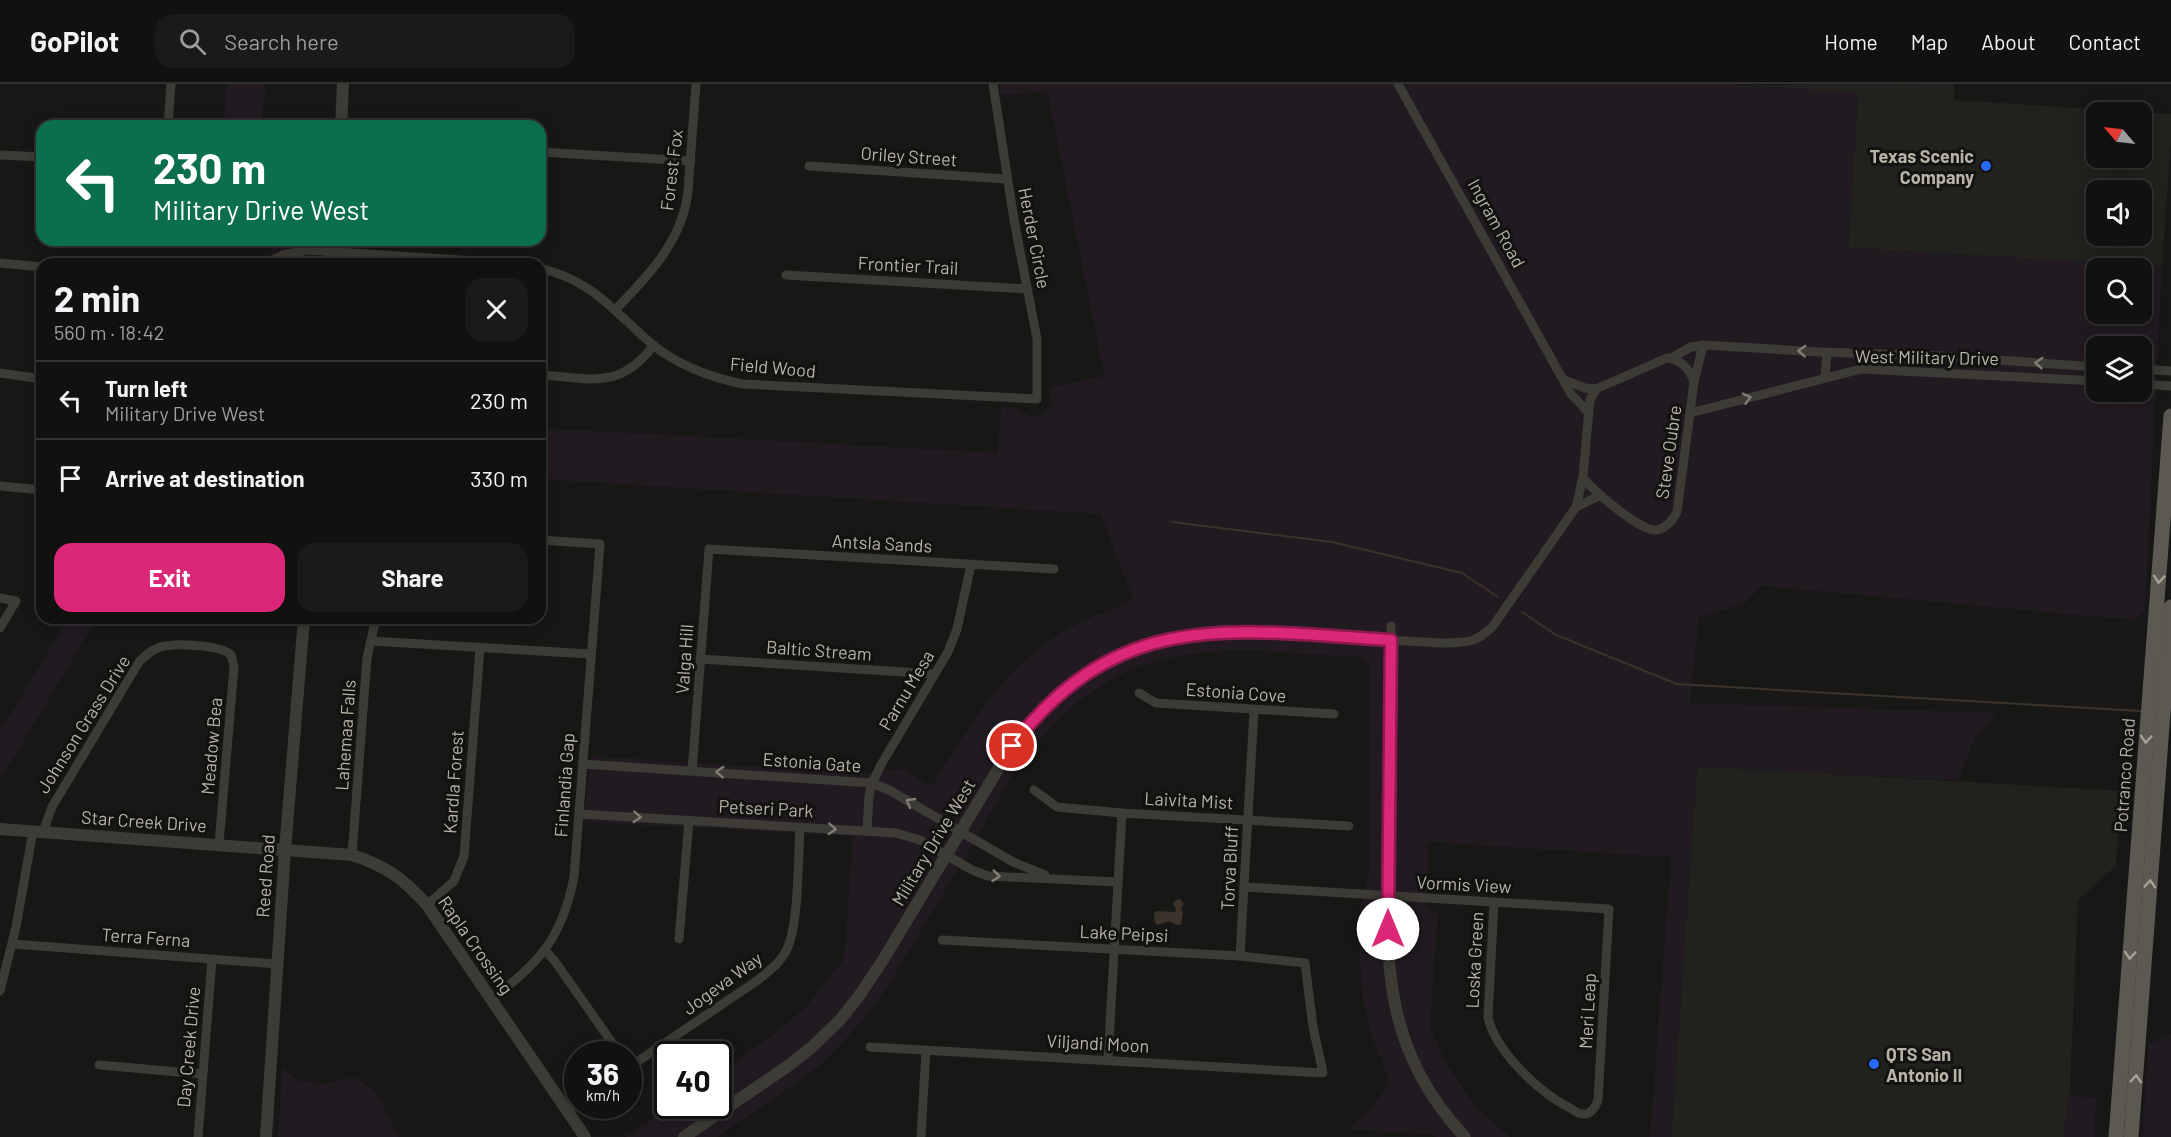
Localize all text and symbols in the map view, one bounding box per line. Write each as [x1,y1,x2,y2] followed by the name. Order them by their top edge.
[155,14,575,68] search box
[30,24,119,58] text: GoPilot
[176,25,209,58] icon: search
[224,28,339,54] text: Search here
[1824,29,1878,54] text: Home
[1911,29,1948,54] text: Map
[1981,29,2036,54] text: About
[2069,29,2141,54] text: Contact
[2086,102,2152,168] north arrow
[2086,102,2152,402] map controls
[655,128,687,212] street label: Forest Fox
[153,142,266,192] text: 230 m
[860,142,958,170] street label: Oriley Street
[54,144,132,222] icon: left
[1870,145,1974,188] place label: Texas Scenic Company
[1979,159,1993,173] marker: Texas Scenic Company
[1464,175,1530,271] street label: Ingram Road
[2086,180,2152,246] button: sound
[1014,186,1056,290] street label: Herder Circle
[153,193,369,225] text: Military Drive West
[857,251,959,279] street label: Frontier Trail
[2086,258,2152,324] button: search
[54,276,140,319] text: 2 min
[465,278,528,341] button: close
[54,320,165,344] text: 560 m · 18:42
[2086,336,2152,402] button: layers
[1797,344,1806,357] one-way arrow
[1855,345,1999,369] street label: West Military Drive
[729,352,817,382] street label: Field Wood
[2034,356,2043,369] one-way arrow
[105,375,188,401] text: Turn left
[54,384,87,417] icon: left
[470,387,528,413] text: 230 m
[1742,392,1752,405] one-way arrow
[105,401,265,425] text: Military Drive West
[1651,404,1685,500] street label: Steve Oubre
[54,462,87,495] icon: arrive
[105,465,304,491] text: Arrive at destination
[470,465,528,491] text: 330 m
[831,529,933,557] street label: Antsla Sands
[54,543,285,612] button: Exit
[297,543,528,612] button: Share
[2152,574,2165,583] one-way arrow
[671,623,697,695] street label: Valga Hill
[765,635,873,665] street label: Baltic Stream
[874,646,938,734] street label: Parnu Mesa
[32,651,134,797] street label: Johnson Grass Drive
[1185,678,1287,706] street label: Estonia Cove
[330,679,360,791] street label: Lahemaa Falls
[196,697,226,795] street label: Meadow Bea
[2109,717,2139,833] street label: Potranco Road
[986,720,1037,771] pin
[438,729,468,835] street label: Kardla Forest
[995,729,1028,762] icon: arrive
[549,732,579,838] street label: Finlandia Gap
[2140,735,2153,744] one-way arrow
[762,748,862,776] street label: Estonia Gate
[716,766,725,779] one-way arrow
[886,775,980,909] street label: Military Drive West
[1144,787,1234,813] street label: Laivita Mist
[718,795,814,821] street label: Petseri Park
[906,798,916,809] one-way arrow
[81,806,207,836] street label: Star Creek Drive
[633,811,642,824] one-way arrow
[828,822,837,835] one-way arrow
[1216,825,1242,911] street label: Torva Bluff
[251,834,279,918] street label: Reed Road
[992,870,1001,882] one-way arrow
[1416,871,1512,897] street label: Vormis View
[2144,880,2157,889] one-way arrow
[434,891,518,999] street label: Rapla Crossing
[1356,897,1420,961] position arrow
[1460,911,1488,1009] street label: Loska Green
[1079,920,1169,946] street label: Lake Peipsi
[101,923,191,951] street label: Terra Ferna
[678,947,766,1019] street label: Jogeva Way
[2124,950,2137,959] one-way arrow
[1574,972,1600,1050] street label: Meri Leap
[172,986,204,1108] street label: Day Creek Drive
[1046,1029,1150,1057] street label: Viljandi Moon
[654,1041,732,1119] speed limit sign: 40
[1886,1043,1962,1086] place label: QTS San Antonio II
[587,1055,619,1091] text: 36
[1867,1057,1881,1071] marker: QTS San Antonio II
[2129,1074,2142,1083] one-way arrow
[586,1086,620,1104] text: km/h

